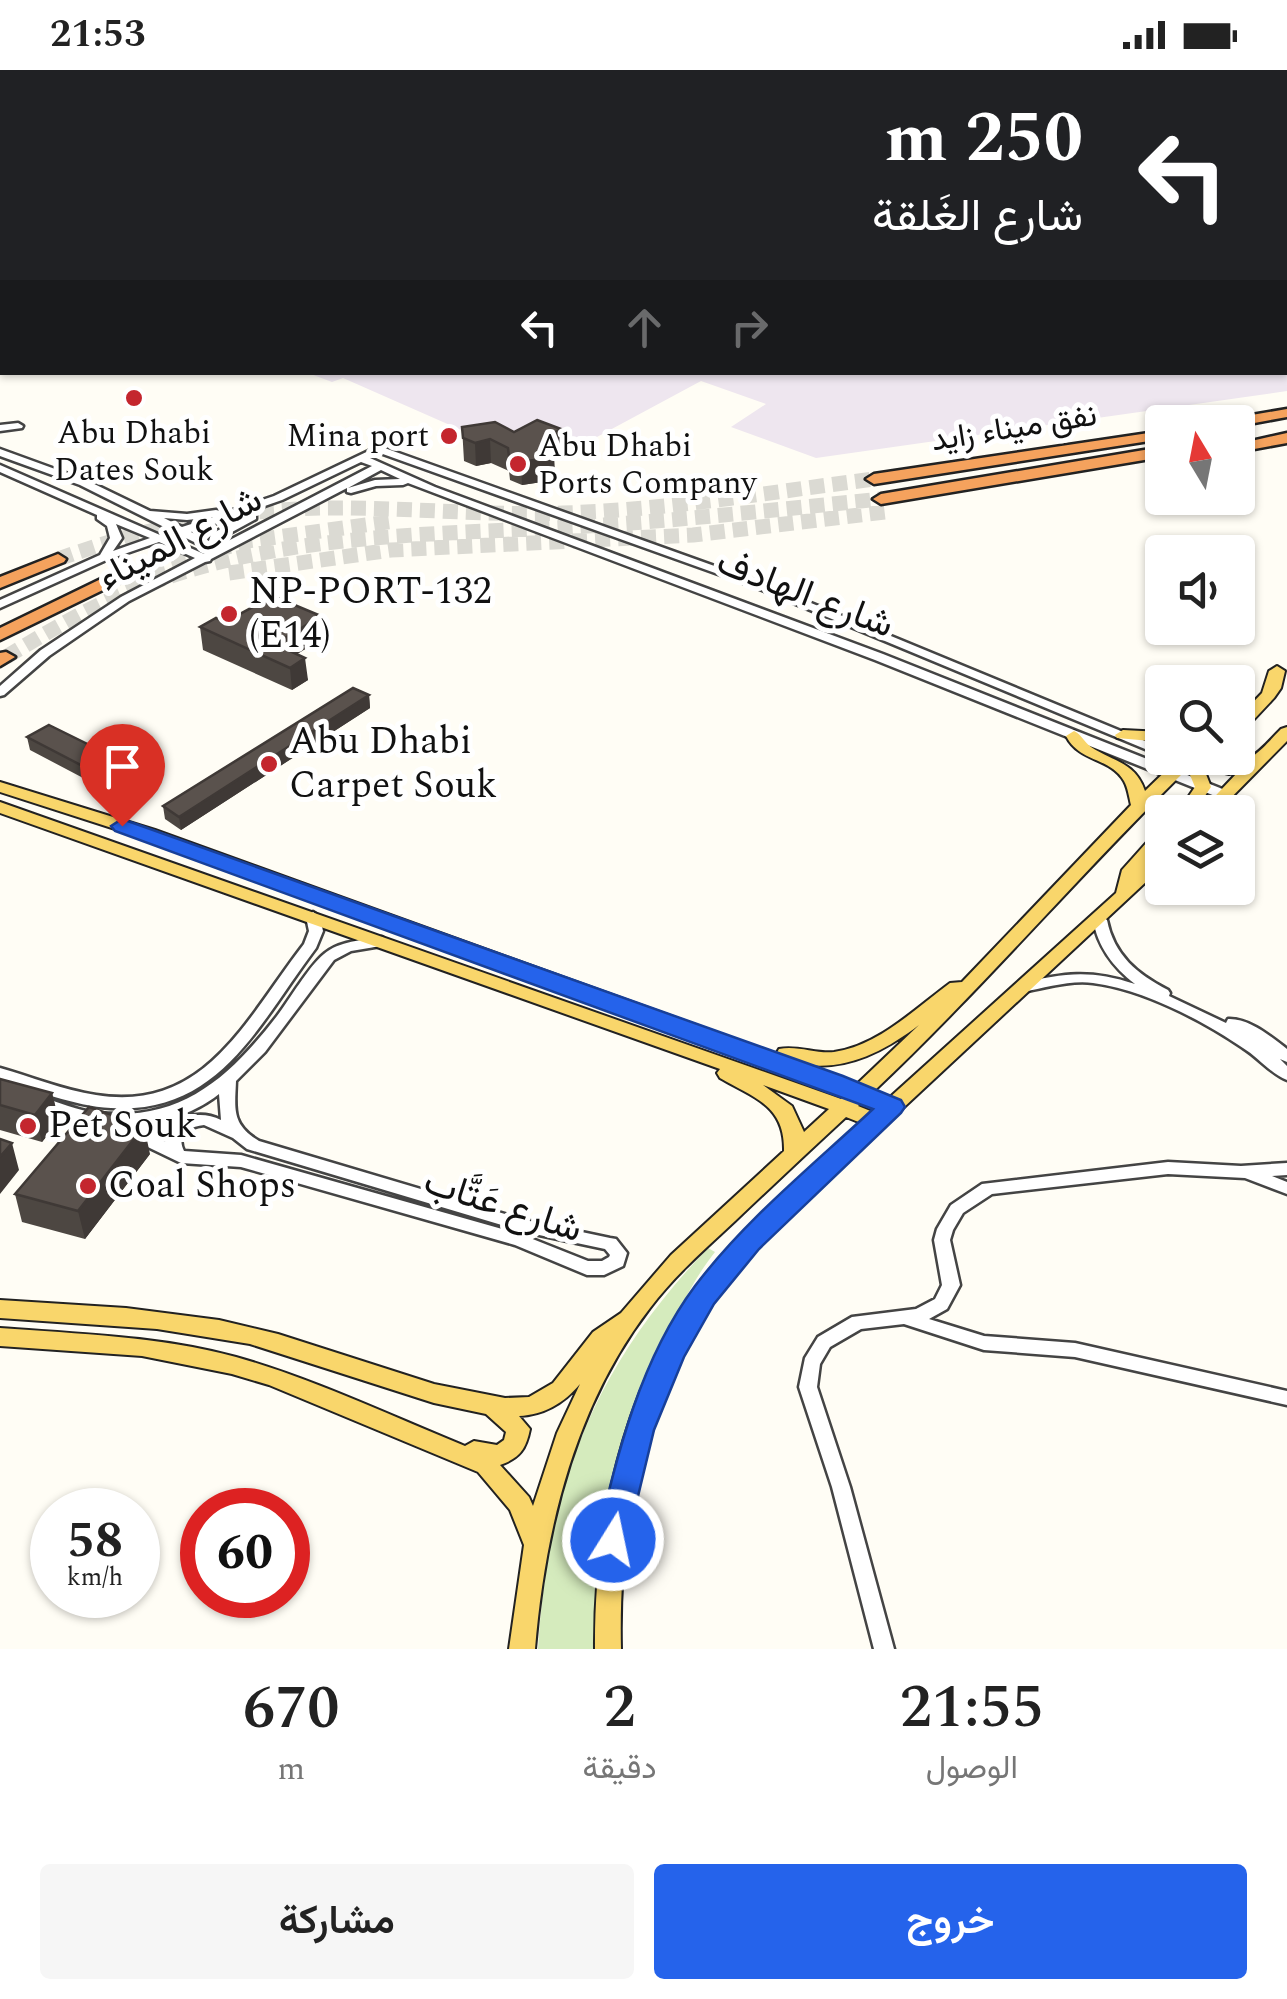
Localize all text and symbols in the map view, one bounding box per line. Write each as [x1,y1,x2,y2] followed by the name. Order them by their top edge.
[50,6,145,64] text: 21:53
[885,86,1083,192] text: 250 m
[1118,110,1248,240] icon: left
[872,182,1083,251] text: شارع الغَلقة
[512,300,567,355] icon: left
[617,300,672,355] icon: ahead
[722,300,777,355] icon: right
[123,387,145,409] marker: Abu Dhabi Dates Souk
[928,391,1100,465] street label: نفق ميناء زايد
[1145,405,1255,515] north arrow
[1145,405,1255,905] map controls
[54,409,214,495] place label: Abu Dhabi Dates Souk
[287,412,429,461] place label: Mina port
[538,422,758,508] place label: Abu Dhabi Ports Company
[438,425,460,447] marker: Mina port
[507,453,529,475] marker: Abu Dhabi Ports Company
[87,471,273,607] street label: شارع الميناء
[708,534,902,654] street label: شارع الهادف
[1145,535,1255,645] button: sound
[249,563,492,665] place label: NP-PORT-132 (E14)
[218,603,240,625] marker: NP-PORT-132 (E14)
[1145,665,1255,775] button: search
[289,713,497,815] place label: Abu Dhabi Carpet Souk
[80,724,165,827] pin
[95,739,150,794] icon: arrive
[258,753,280,775] marker: Abu Dhabi Carpet Souk
[1145,795,1255,905] button: layers
[48,1097,197,1155] place label: Pet Souk
[17,1115,39,1137] marker: Pet Souk
[416,1153,590,1259] street label: شارع عَتَّاب
[108,1157,296,1215] place label: Coal Shops
[77,1175,99,1197] marker: Coal Shops
[180,1488,310,1618] speed limit sign: 60
[561,1488,665,1592] position arrow
[67,1503,123,1579] text: 58
[67,1559,123,1597] text: km/h
[604,1662,636,1754] text: 2
[900,1662,1044,1754] text: 21:55
[243,1663,340,1755] text: 670
[583,1744,657,1793] text: دقيقة
[926,1744,1018,1793] text: الوصول
[278,1745,305,1794] text: m
[40,1864,634,1979] button: مشاركة
[654,1864,1247,1979] button: خروج

